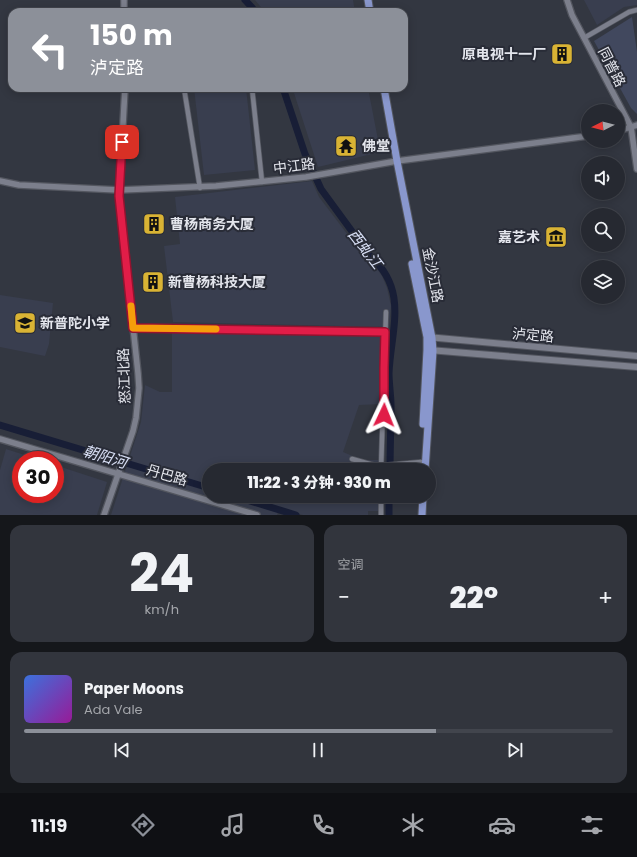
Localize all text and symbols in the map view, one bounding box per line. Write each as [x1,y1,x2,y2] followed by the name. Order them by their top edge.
[90,16,173,55] text: 150 m
[24,24,76,76] icon: left
[549,41,575,67] building icon: 原电视十一厂
[462,44,546,64] place label: 原电视十一厂
[594,44,630,90] street label: 同普路
[90,55,144,80] text: 泸定路
[581,104,625,148] north arrow
[581,104,625,304] map controls
[105,125,139,159] pin
[111,131,133,153] icon: arrive
[333,133,359,159] temple icon: 佛堂
[362,136,390,156] place label: 佛堂
[272,154,316,178] street label: 中江路
[581,156,625,200] button: sound
[581,208,625,252] button: search
[141,211,167,237] building icon: 曹杨商务大厦
[170,214,254,234] place label: 曹杨商务大厦
[343,224,389,274] water label: 西虬江
[543,224,569,250] museum icon: 嘉艺术
[498,227,540,247] place label: 嘉艺术
[418,246,448,304] street label: 金沙江路
[581,260,625,304] button: layers
[140,269,166,295] building icon: 新曹杨科技大厦
[168,272,266,292] place label: 新曹杨科技大厦
[12,310,38,336] school or university icon: 新普陀小学
[40,313,110,333] place label: 新普陀小学
[511,323,555,347] street label: 泸定路
[113,348,135,404] street label: 怒江北路
[363,394,405,436] position arrow
[81,440,133,474] water label: 朝阳河
[12,451,64,503] speed limit sign: 30
[144,460,190,490] street label: 丹巴路
[247,472,391,493] text: 11:22 · 3 分钟 · 930 m
[129,537,194,610] text: 24
[338,555,364,574] text: 空调
[450,576,498,619] text: 22°
[338,582,350,613] text: −
[598,582,613,613] text: +
[144,600,179,619] text: km/h
[84,678,184,699] text: Paper Moons
[84,700,143,719] text: Ada Vale
[111,739,133,761] icon: previous
[307,739,329,761] icon: pause
[504,739,526,761] icon: next
[129,811,157,839] icon: directions
[219,811,247,839] icon: music
[309,811,337,839] icon: phone
[399,811,427,839] icon: climate
[488,811,516,839] icon: car
[578,811,606,839] icon: filters
[31,813,67,838] text: 11:19

